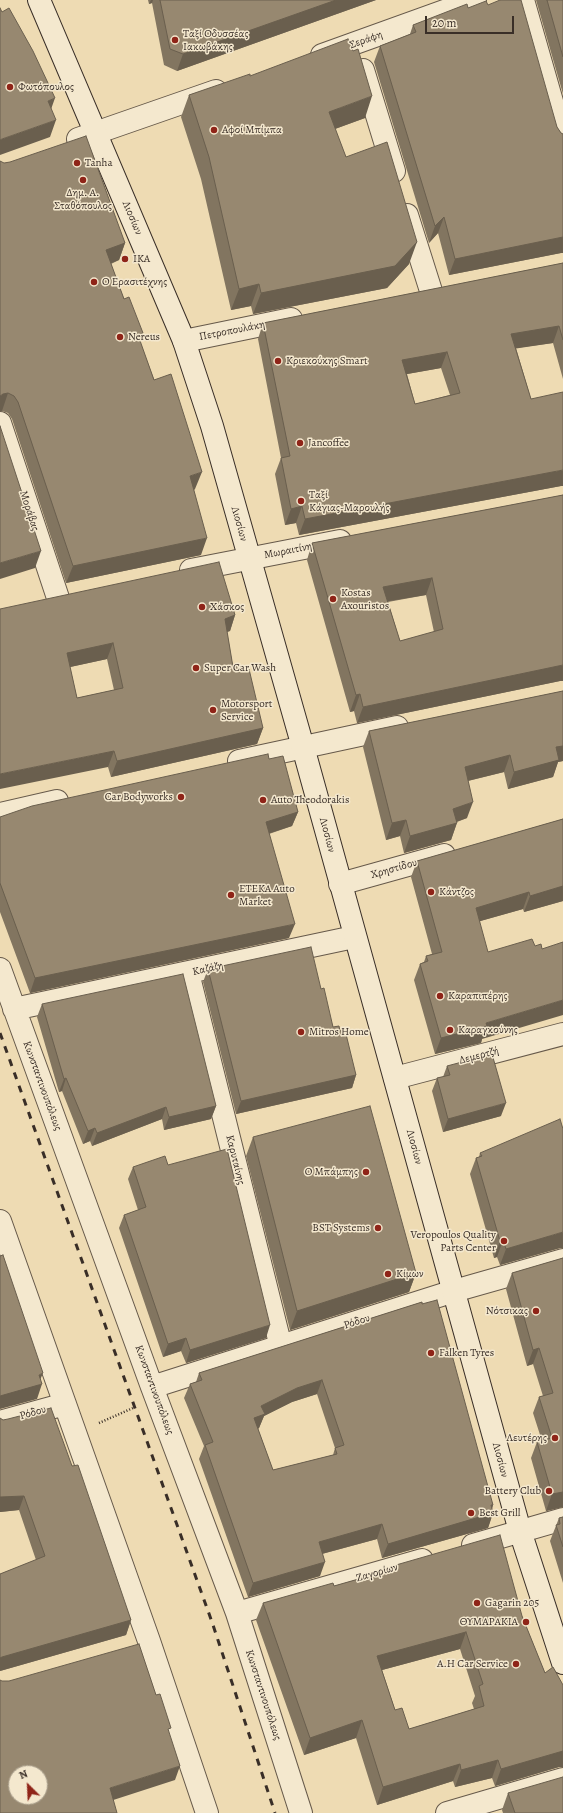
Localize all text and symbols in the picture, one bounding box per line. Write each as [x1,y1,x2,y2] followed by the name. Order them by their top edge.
[427,8,516,34] scale bar
[432,15,456,31] text: 20 m
[183,27,249,53] place label: Ταξί Οδυσσέας Ιακωβάκης
[348,28,384,52] street label: Σεράφη
[170,35,180,45] marker: Ταξί Οδυσσέας Ιακωβάκης
[18,80,74,94] place label: Φωτόπουλος
[5,82,15,92] marker: Φωτόπουλος
[222,123,282,137] place label: Αφοί Μπίμπα
[209,125,219,135] marker: Αφοί Μπίμπα
[85,156,113,170] place label: Tanha
[72,158,82,168] marker: Tanha
[78,175,88,185] marker: Δημ. Α. Σταθόπουλος
[54,186,112,212] place label: Δημ. Α. Σταθόπουλος
[119,199,145,237] street label: Λιοσίων
[133,252,150,266] place label: ΙΚΑ
[120,254,130,264] marker: ΙΚΑ
[102,275,167,289] place label: Ο Ερασιτέχνης
[89,277,99,287] marker: Ο Ερασιτέχνης
[198,318,266,344] street label: Πετροπουλάκη
[128,330,160,344] place label: Nereus
[115,332,125,342] marker: Nereus
[286,354,368,368] place label: Κριεκούκης Smart
[273,356,283,366] marker: Κριεκούκης Smart
[308,436,349,450] place label: Jancoffee
[295,438,305,448] marker: Jancoffee
[309,488,389,514] place label: Ταξί Κάγιας-Μαρουλής
[16,489,42,533] street label: Μοράβας
[296,496,306,506] marker: Ταξί Κάγιας-Μαρουλής
[228,505,250,543] street label: Λιοσίων
[263,540,313,562] street label: Μωραιτίνη
[341,586,389,612] place label: Kostas Axouristos
[328,594,338,604] marker: Kostas Axouristos
[210,600,244,614] place label: Χάσκος
[197,602,207,612] marker: Χάσκος
[204,661,276,675] place label: Super Car Wash
[191,663,201,673] marker: Super Car Wash
[221,697,272,723] place label: Motorsport Service
[208,705,218,715] marker: Motorsport Service
[105,790,173,804] place label: Car Bodyworks
[176,792,186,802] marker: Car Bodyworks
[271,793,349,807] place label: Auto Theodorakis
[258,795,268,805] marker: Auto Theodorakis
[316,816,338,854] street label: Λιοσίων
[369,856,419,882] street label: Χρηστίδου
[239,882,295,908] place label: ETEKA Auto Market
[439,885,474,899] place label: Κάντζος
[426,887,436,897] marker: Κάντζος
[226,890,236,900] marker: ETEKA Auto Market
[191,959,225,979] street label: Καζάζη
[448,989,508,1003] place label: Καραπιπέρης
[435,991,445,1001] marker: Καραπιπέρης
[458,1023,518,1037] place label: Καραγκούνης
[309,1025,369,1039] place label: Mitros Home
[445,1025,455,1035] marker: Καραγκούνης
[296,1027,306,1037] marker: Mitros Home
[20,1039,64,1133] street label: Κωνσταντινουπόλεως
[458,1044,500,1068] street label: Δεμερτζή
[403,1128,425,1166] street label: Λιοσίων
[222,1134,248,1186] street label: Καρυταίνης
[305,1165,358,1179] place label: Ο Μπάμπης
[361,1167,371,1177] marker: Ο Μπάμπης
[312,1221,370,1235] place label: BST Systems
[373,1223,383,1233] marker: BST Systems
[411,1228,496,1254] place label: Veropoulos Quality Parts Center
[499,1236,509,1246] marker: Veropoulos Quality Parts Center
[396,1267,424,1281] place label: Κίμων
[383,1269,393,1279] marker: Κίμων
[486,1304,528,1318] place label: Νότσικας
[531,1306,541,1316] marker: Νότσικας
[342,1312,372,1332] street label: Ρόδου
[132,1343,176,1437] street label: Κωνσταντινουπόλεως
[439,1346,494,1360] place label: Falken Tyres
[426,1348,436,1358] marker: Falken Tyres
[18,1403,48,1423] street label: Ρόδου
[507,1431,547,1445] place label: Λευτέρης
[550,1433,560,1443] marker: Λευτέρης
[489,1441,511,1479] street label: Λιοσίων
[485,1484,541,1498] place label: Battery Club
[544,1486,554,1496] marker: Battery Club
[479,1506,520,1520] place label: Best Grill
[466,1508,476,1518] marker: Best Grill
[355,1561,399,1585] street label: Ζαγορίων
[485,1596,539,1610] place label: Gagarin 205
[472,1598,482,1608] marker: Gagarin 205
[460,1615,518,1629] place label: ΘΥΜΑΡΑΚΙΑ
[521,1617,531,1627] marker: ΘΥΜΑΡΑΚΙΑ
[242,1648,284,1742] street label: Κωνσταντινουπόλεως
[437,1657,508,1671] place label: A.H Car Service
[511,1659,521,1669] marker: A.H Car Service
[8,1765,48,1805] north arrow
[17,1766,30,1783] text: N

